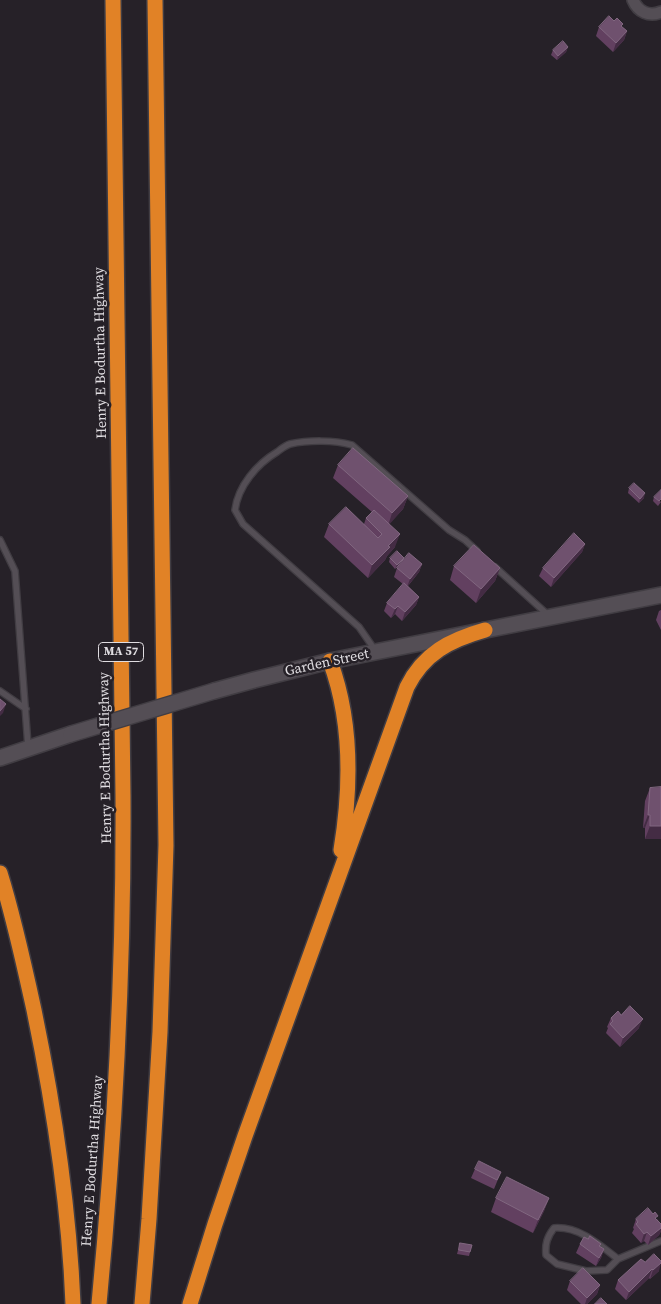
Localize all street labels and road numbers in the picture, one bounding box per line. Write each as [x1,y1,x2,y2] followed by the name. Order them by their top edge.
[91,267,111,439] street label: Henry E Bodurtha Highway
[98,642,144,662] road number: MA 57
[283,646,371,680] street label: Garden Street
[96,672,116,844] street label: Henry E Bodurtha Highway
[79,1075,107,1247] street label: Henry E Bodurtha Highway

